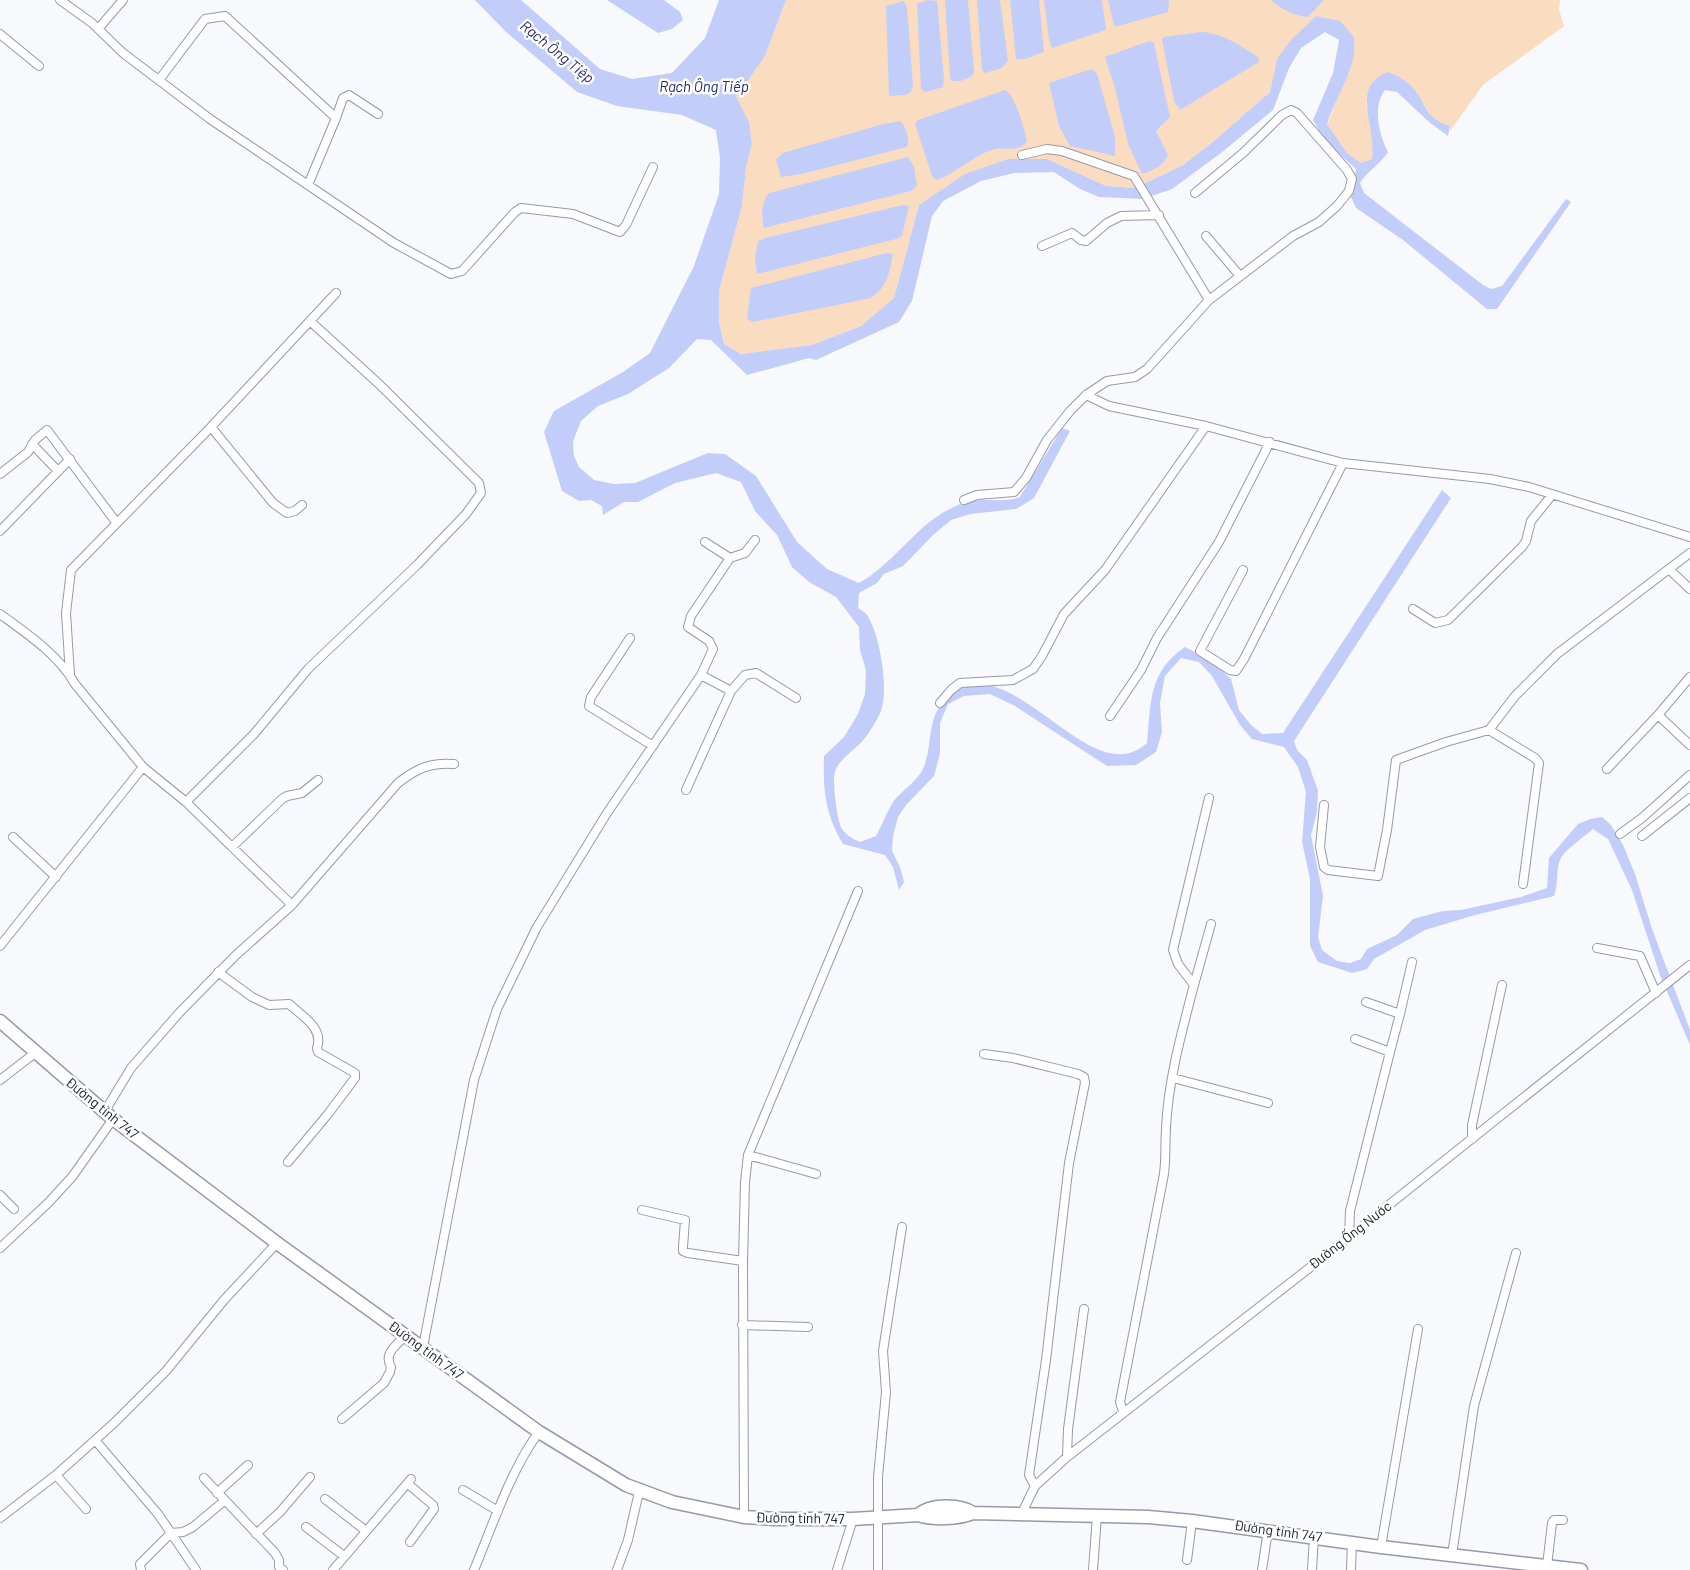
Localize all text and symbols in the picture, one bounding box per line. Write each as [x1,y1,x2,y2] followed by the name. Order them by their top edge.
[517,16,598,86] water label: Rạch Ông Tiệp
[659,77,749,95] water label: Rạch Ông Tiếp
[62,1073,142,1142] street label: Đường tỉnh 747
[1305,1197,1395,1272] street label: Đường Ống Nước
[385,1317,467,1383] street label: Đường tỉnh 747
[755,1508,845,1527] street label: Đường tỉnh 747
[1233,1516,1324,1545] street label: Đường tỉnh 747

